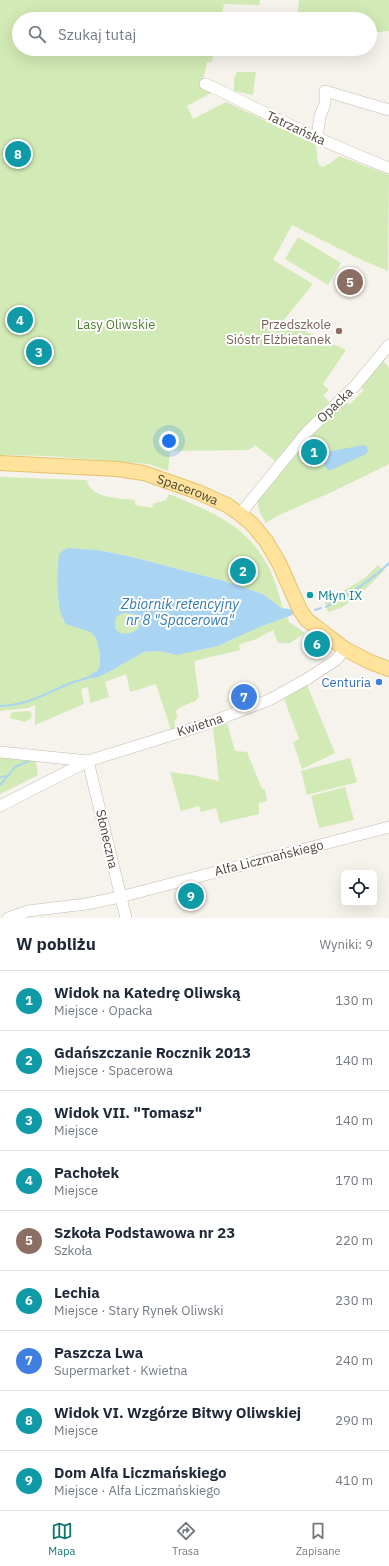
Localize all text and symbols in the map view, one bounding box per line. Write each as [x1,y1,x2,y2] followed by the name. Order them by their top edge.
[12,12,377,56] search box
[26,23,48,45] icon: search
[58,25,136,44] text: Szukaj tutaj
[264,107,328,149] street label: Tatrzańska
[5,139,31,169] pin: 8
[337,267,363,297] pin: 5
[7,305,33,335] pin: 4
[77,316,155,333] park label: Lasy Oliwskie
[226,316,331,348] place label: Przedszkole Sióstr Elżbietanek
[334,326,344,336] marker: Przedszkole Sióstr Elżbietanek
[26,337,52,367] pin: 3
[313,384,357,426] street label: Opacka
[159,431,179,451] your location
[301,437,327,467] pin: 1
[155,470,221,509] street label: Spacerowa
[230,556,256,586] pin: 2
[318,587,362,604] place label: Młyn IX
[305,590,315,600] marker: Młyn IX
[120,595,240,629] water label: Zbiornik retencyjny nr 8 "Spacerowa"
[304,629,330,659] pin: 6
[321,674,371,691] place label: Centuria
[374,677,384,687] marker: Centuria
[231,682,257,712] pin: 7
[175,710,225,740] street label: Kwietna
[92,808,122,870] street label: Słoneczna
[213,836,325,880] street label: Alfa Liczmańskiego
[341,870,377,906] map controls
[341,870,377,906] button: locate
[178,881,204,911] pin: 9
[16,933,96,955] text: W pobliżu
[320,936,373,953] text: Wyniki: 9
[54,983,240,1002] text: Widok na Katedrę Oliwską
[25,992,33,1009] text: 1
[335,992,373,1009] text: 130 m
[54,1002,152,1019] text: Miejsce · Opacka
[54,1043,251,1062] text: Gdańszczanie Rocznik 2013
[25,1052,33,1069] text: 2
[335,1052,373,1069] text: 140 m
[54,1062,173,1079] text: Miejsce · Spacerowa
[54,1103,202,1122] text: Widok VII. "Tomasz"
[25,1112,33,1129] text: 3
[335,1112,373,1129] text: 140 m
[54,1122,98,1139] text: Miejsce
[54,1163,119,1182] text: Pachołek
[25,1172,33,1189] text: 4
[335,1172,373,1189] text: 170 m
[54,1182,98,1199] text: Miejsce
[54,1223,235,1242] text: Szkoła Podstawowa nr 23
[25,1232,33,1249] text: 5
[335,1232,373,1249] text: 220 m
[54,1242,92,1259] text: Szkoła
[54,1283,100,1302] text: Lechia
[25,1292,33,1309] text: 6
[335,1292,373,1309] text: 230 m
[54,1302,224,1319] text: Miejsce · Stary Rynek Oliwski
[54,1343,143,1362] text: Paszcza Lwa
[25,1352,33,1369] text: 7
[335,1352,373,1369] text: 240 m
[54,1362,188,1379] text: Supermarket · Kwietna
[54,1403,301,1422] text: Widok VI. Wzgórze Bitwy Oliwskiej
[25,1412,33,1429] text: 8
[335,1412,373,1429] text: 290 m
[54,1422,98,1439] text: Miejsce
[54,1463,226,1482] text: Dom Alfa Liczmańskiego
[25,1472,33,1489] text: 9
[335,1472,373,1489] text: 410 m
[54,1482,220,1499] text: Miejsce · Alfa Liczmańskiego
[48,1520,75,1558] tab: Mapa
[172,1520,199,1558] tab: Trasa
[296,1520,341,1558] tab: Zapisane

